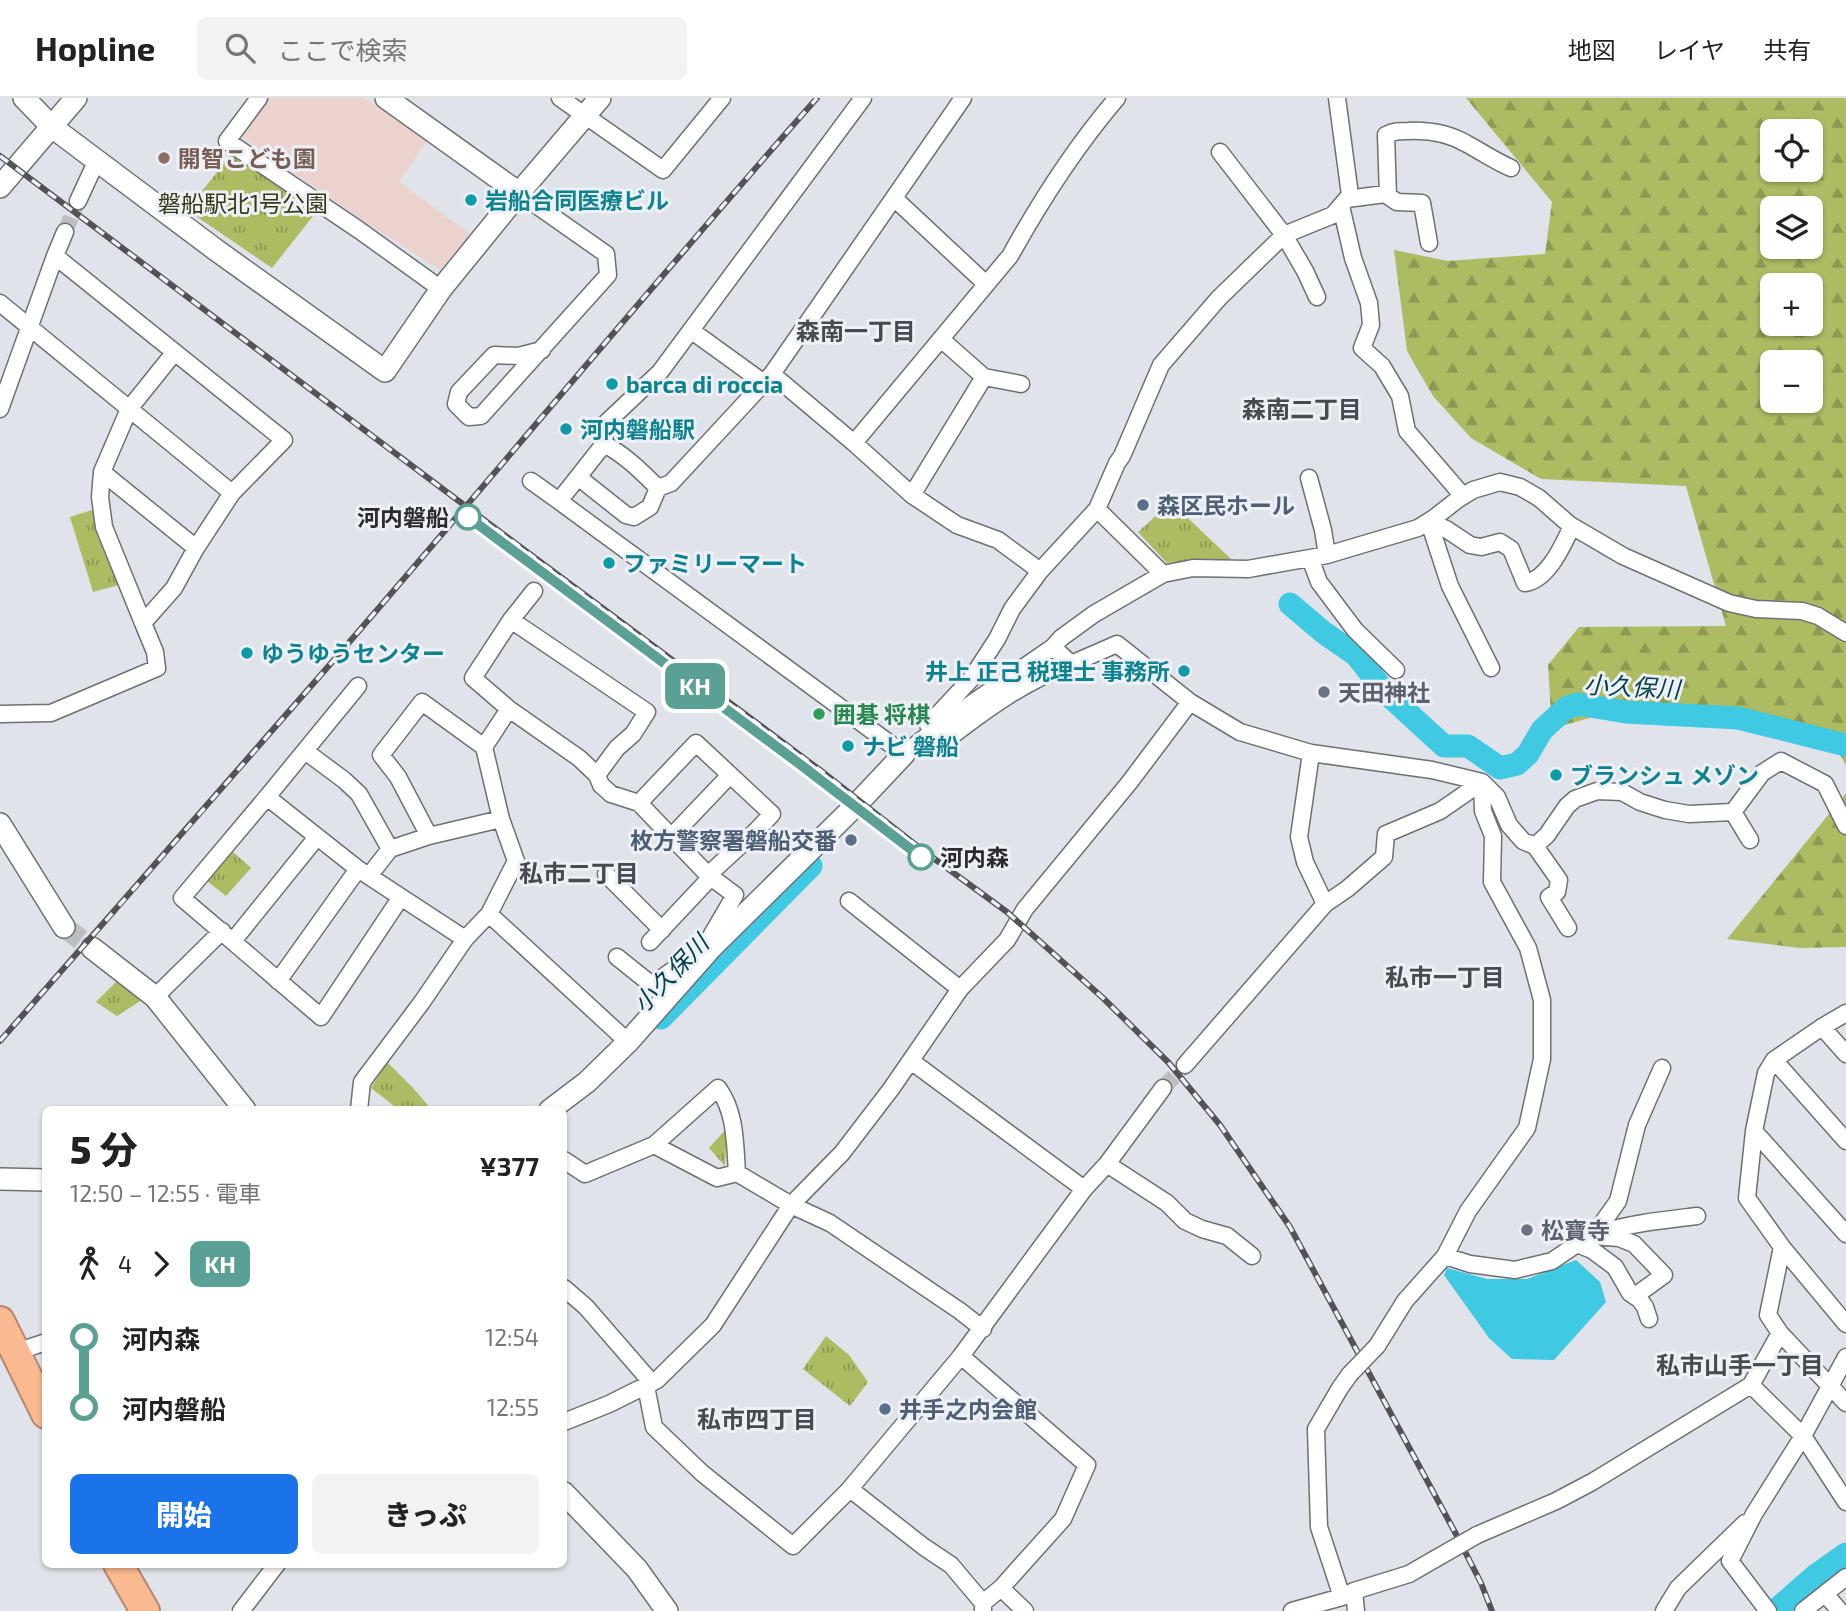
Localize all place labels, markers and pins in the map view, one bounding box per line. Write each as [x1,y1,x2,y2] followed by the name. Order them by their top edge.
[178,144,316,172] place label: 開智こども園
[156,150,172,166] marker: 開智こども園
[485,186,669,214] place label: 岩船合同医療ビル
[463,192,479,208] marker: 岩船合同医療ビル
[626,370,783,398] place label: barca di roccia
[604,376,620,392] marker: barca di roccia
[580,415,695,443] place label: 河内磐船駅
[558,421,574,437] marker: 河内磐船駅
[1157,491,1295,519] place label: 森区民ホール
[1135,497,1151,513] marker: 森区民ホール
[357,503,449,531] place label: 河内磐船
[455,504,481,530] marker: 河内磐船
[623,549,807,577] place label: ファミリーマート
[601,555,617,571] marker: ファミリーマート
[261,639,445,667] place label: ゆうゆうセンター
[239,645,255,661] marker: ゆうゆうセンター
[925,657,1170,685] place label: 井上 正己 税理士 事務所
[1176,663,1192,679] marker: 井上 正己 税理士 事務所
[1338,678,1430,706] place label: 天田神社
[1316,684,1332,700] marker: 天田神社
[833,700,930,728] place label: 囲碁 将棋
[811,706,827,722] marker: 囲碁 将棋
[862,732,959,760] place label: ナビ 磐船
[840,738,856,754] marker: ナビ 磐船
[1570,761,1759,789] place label: ブランシュ メゾン
[1548,767,1564,783] marker: ブランシュ メゾン
[630,826,837,854] place label: 枚方警察署磐船交番
[843,832,859,848] marker: 枚方警察署磐船交番
[940,843,1009,871] place label: 河内森
[908,844,934,870] marker: 河内森
[1541,1216,1610,1244] place label: 松寶寺
[1519,1222,1535,1238] marker: 松寶寺
[899,1395,1037,1423] place label: 井手之内会館
[877,1401,893,1417] marker: 井手之内会館

